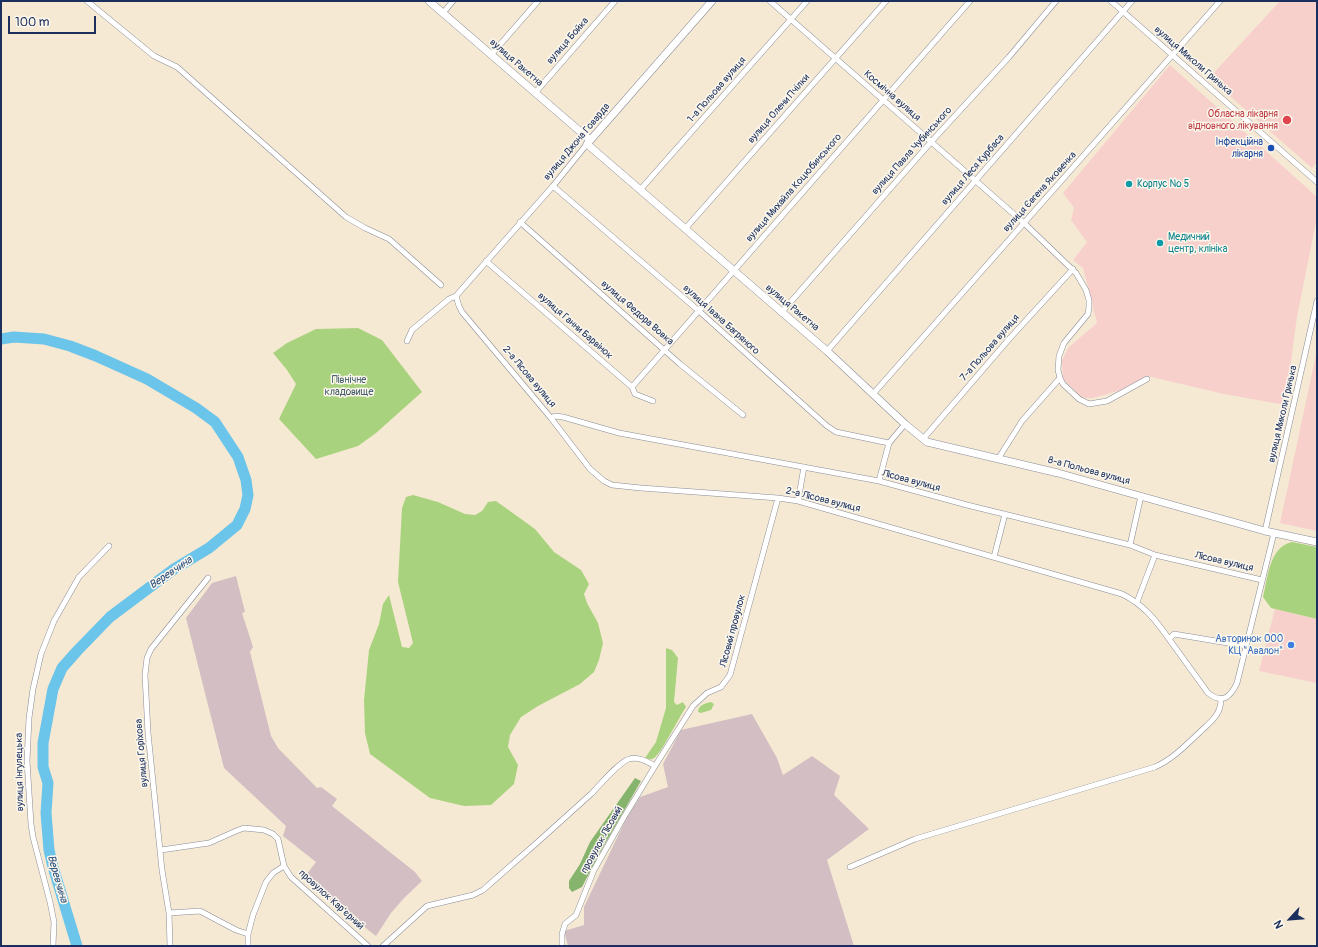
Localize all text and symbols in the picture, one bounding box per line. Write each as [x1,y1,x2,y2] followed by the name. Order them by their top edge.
[10,8,98,34] scale bar
[15,15,49,30] text: 100 m
[544,15,592,67] street label: вулиця Бойка
[1152,24,1234,98] street label: вулиця Миколи Гринька
[487,37,545,89] street label: вулиця Ракетна
[685,55,749,125] street label: 1-а Польова вулиця
[861,68,923,124] street label: Космічна вулиця
[746,72,812,146] street label: вулиця Олени Пчілки
[541,101,613,183] street label: вулиця Джона Говарда
[869,105,955,197] street label: вулиця Павла Чубинського
[1188,108,1278,132] place label: Обласна лікарня відновного лікування
[1281,114,1293,126] marker: Обласна лікарня відновного лікування
[744,131,844,245] street label: вулиця Михайла Коцюбинського
[939,132,1007,208] street label: вулиця Леся Курбаса
[1216,136,1263,160] place label: Інфекційна лікарня
[1266,143,1276,153] marker: Інфекційна лікарня
[1001,149,1079,235] street label: вулиця Євгена Яковенка
[1137,178,1189,190] place label: Корпус № 5
[1124,179,1134,189] marker: Корпус № 5
[1168,231,1227,254] place label: Медичний центр, клініка
[1155,238,1165,248] marker: Медичний центр, клініка
[598,278,676,348] street label: вулиця Федора Вовка
[680,282,762,358] street label: вулиця Івана Багряного
[763,282,821,334] street label: вулиця Ракетна
[535,290,615,362] street label: вулиця Ганни Барвінок
[958,312,1022,384] street label: 7-а Польова вулиця
[500,344,558,410] street label: 2-а Лісова вулиця
[1266,364,1300,464] street label: вулиця Миколи Гринька
[325,374,373,398] park label: Північне кладовище
[1047,454,1131,488] street label: 8-а Польова вулиця
[881,467,941,495] street label: Лісова вулиця
[784,485,862,515] street label: 2-а Лісова вулиця
[1193,549,1255,575] street label: Лісова вулиця
[147,554,195,592] water label: Веревчина
[718,593,748,669] street label: Лісовий провулок
[1215,633,1283,656] place label: Авторинок ООО КЦ "Авалон"
[1286,640,1296,650] marker: Авторинок ООО КЦ "Авалон"
[133,718,151,788] street label: вулиця Горіхова
[13,733,27,811] street label: вулиця Інгулецька
[579,804,625,876] street label: провулок Лісовий
[44,854,70,904] water label: Веревчина
[296,868,366,932] street label: провулок Кар'єрний
[1270,899,1310,939] north arrow
[1271,918,1286,931] text: N

